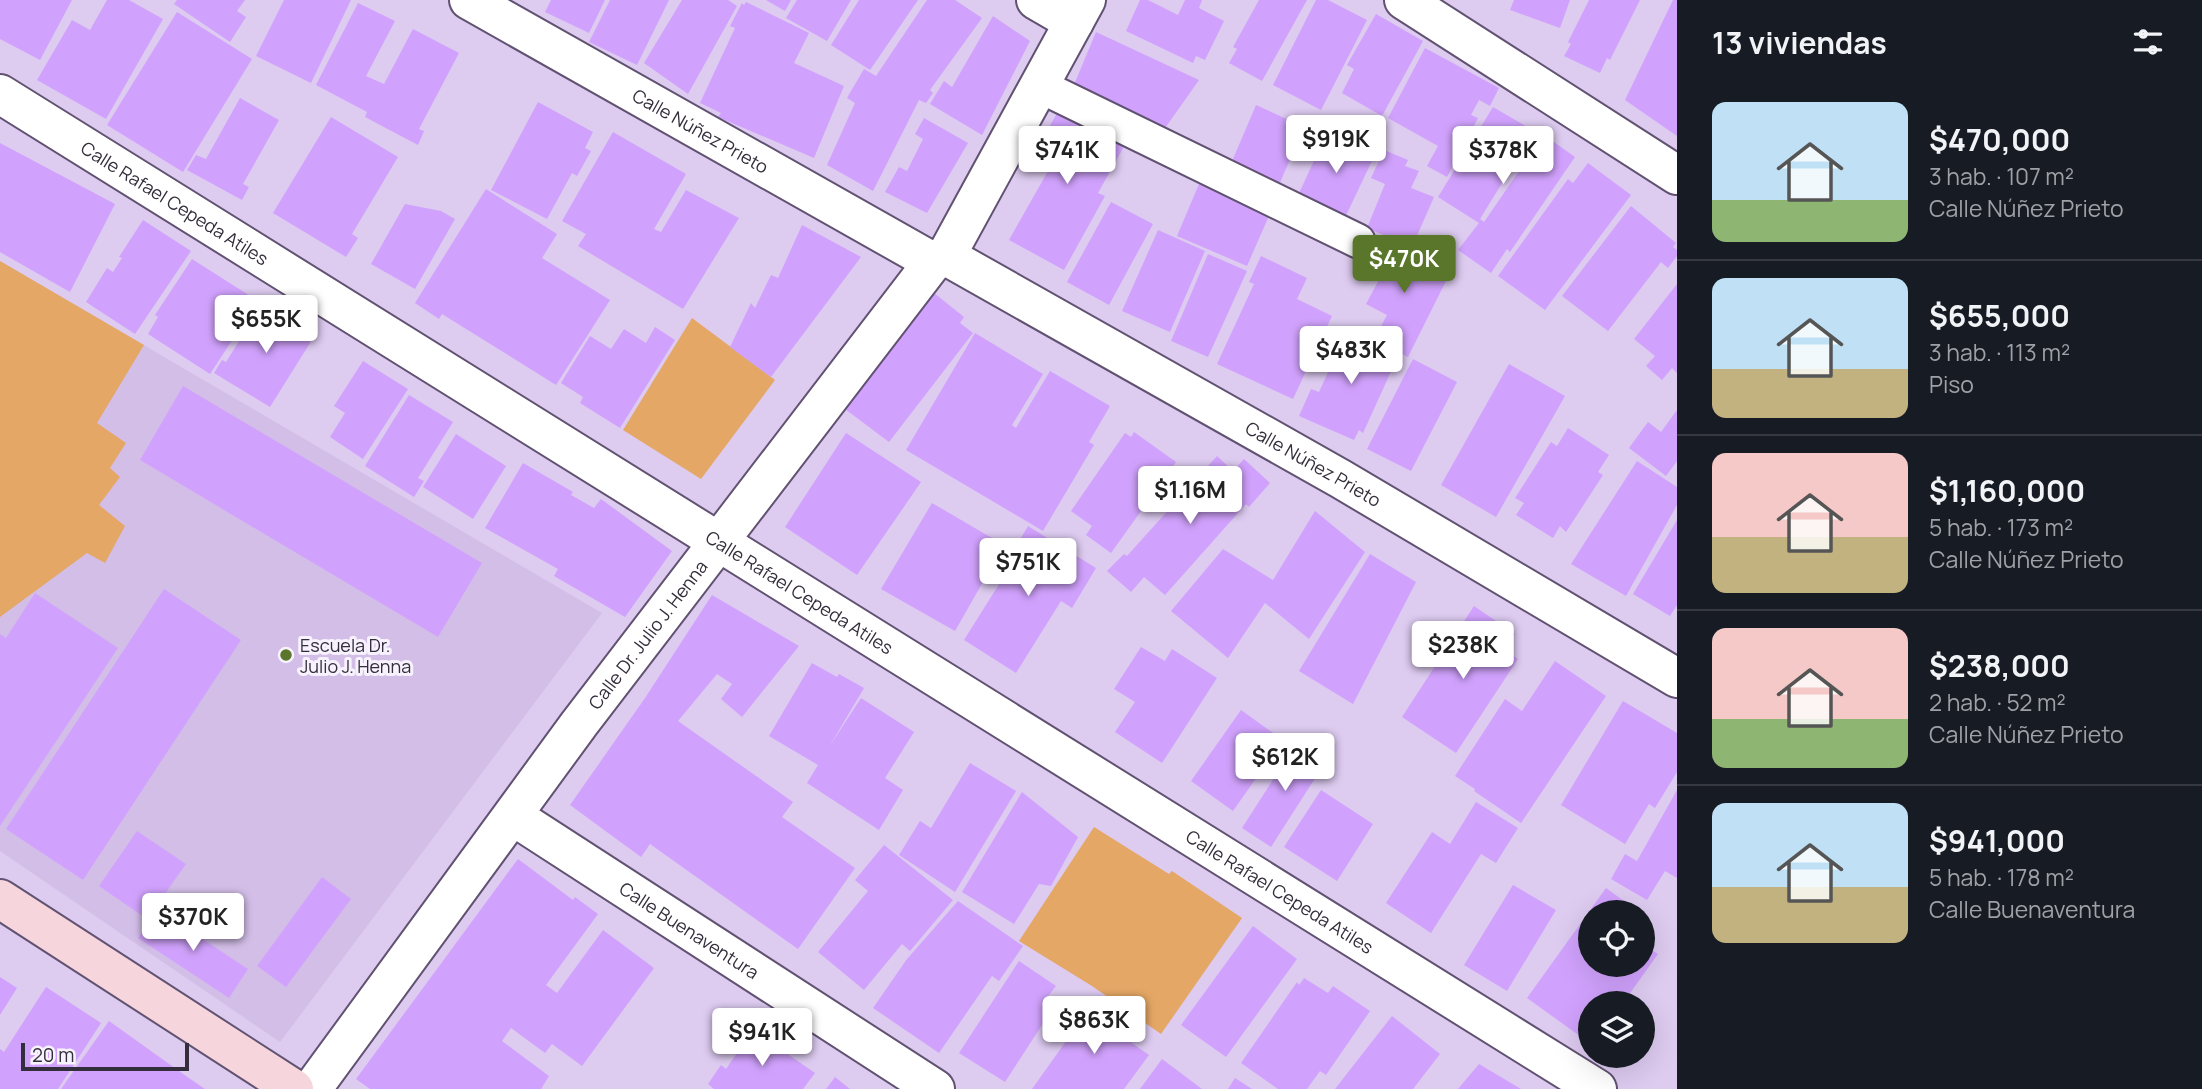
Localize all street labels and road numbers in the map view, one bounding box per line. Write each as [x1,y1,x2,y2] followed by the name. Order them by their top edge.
[628,83,773,179] street label: Calle Núñez Prieto
[77,135,273,270] street label: Calle Rafael Cepeda Atiles
[1241,416,1386,512] street label: Calle Núñez Prieto
[701,525,898,660] street label: Calle Rafael Cepeda Atiles
[583,555,713,714] street label: Calle Dr. Julio J. Henna
[1182,824,1378,959] street label: Calle Rafael Cepeda Atiles
[615,876,764,984] street label: Calle Buenaventura

